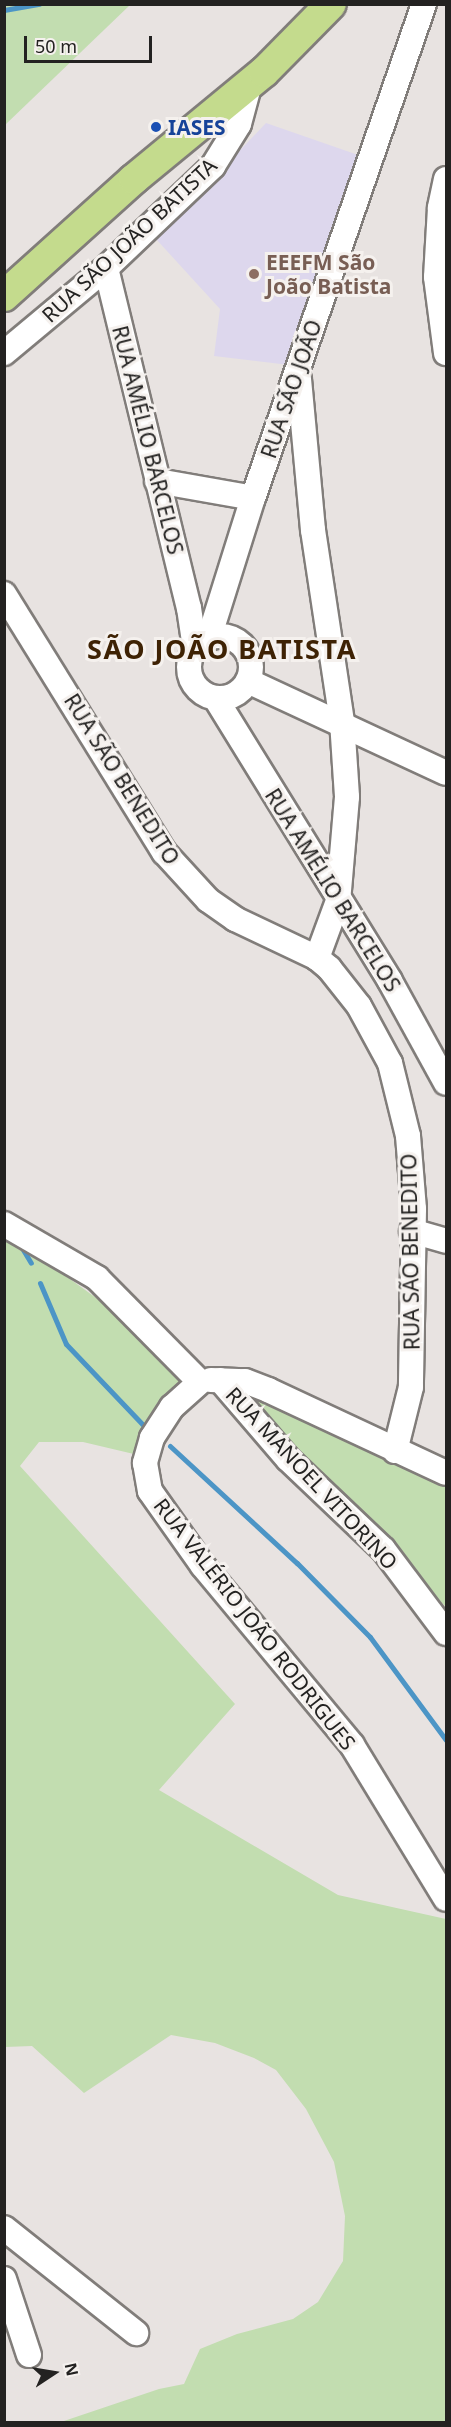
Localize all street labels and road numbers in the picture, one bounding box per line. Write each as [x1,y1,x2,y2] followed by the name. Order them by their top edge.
[36,152,222,328] street label: RUA SÃO JOÃO BATISTA
[256,317,326,461] street label: RUA SÃO JOÃO
[107,323,189,557] street label: RUA AMÉLIO BARCELOS
[59,689,185,869] street label: RUA SÃO BENEDITO
[260,784,406,996] street label: RUA AMÉLIO BARCELOS
[396,1154,424,1350] street label: RUA SÃO BENEDITO
[221,1382,403,1574] street label: RUA MANOEL VITORINO
[149,1493,361,1755] street label: RUA VALÉRIO JOÃO RODRIGUES

